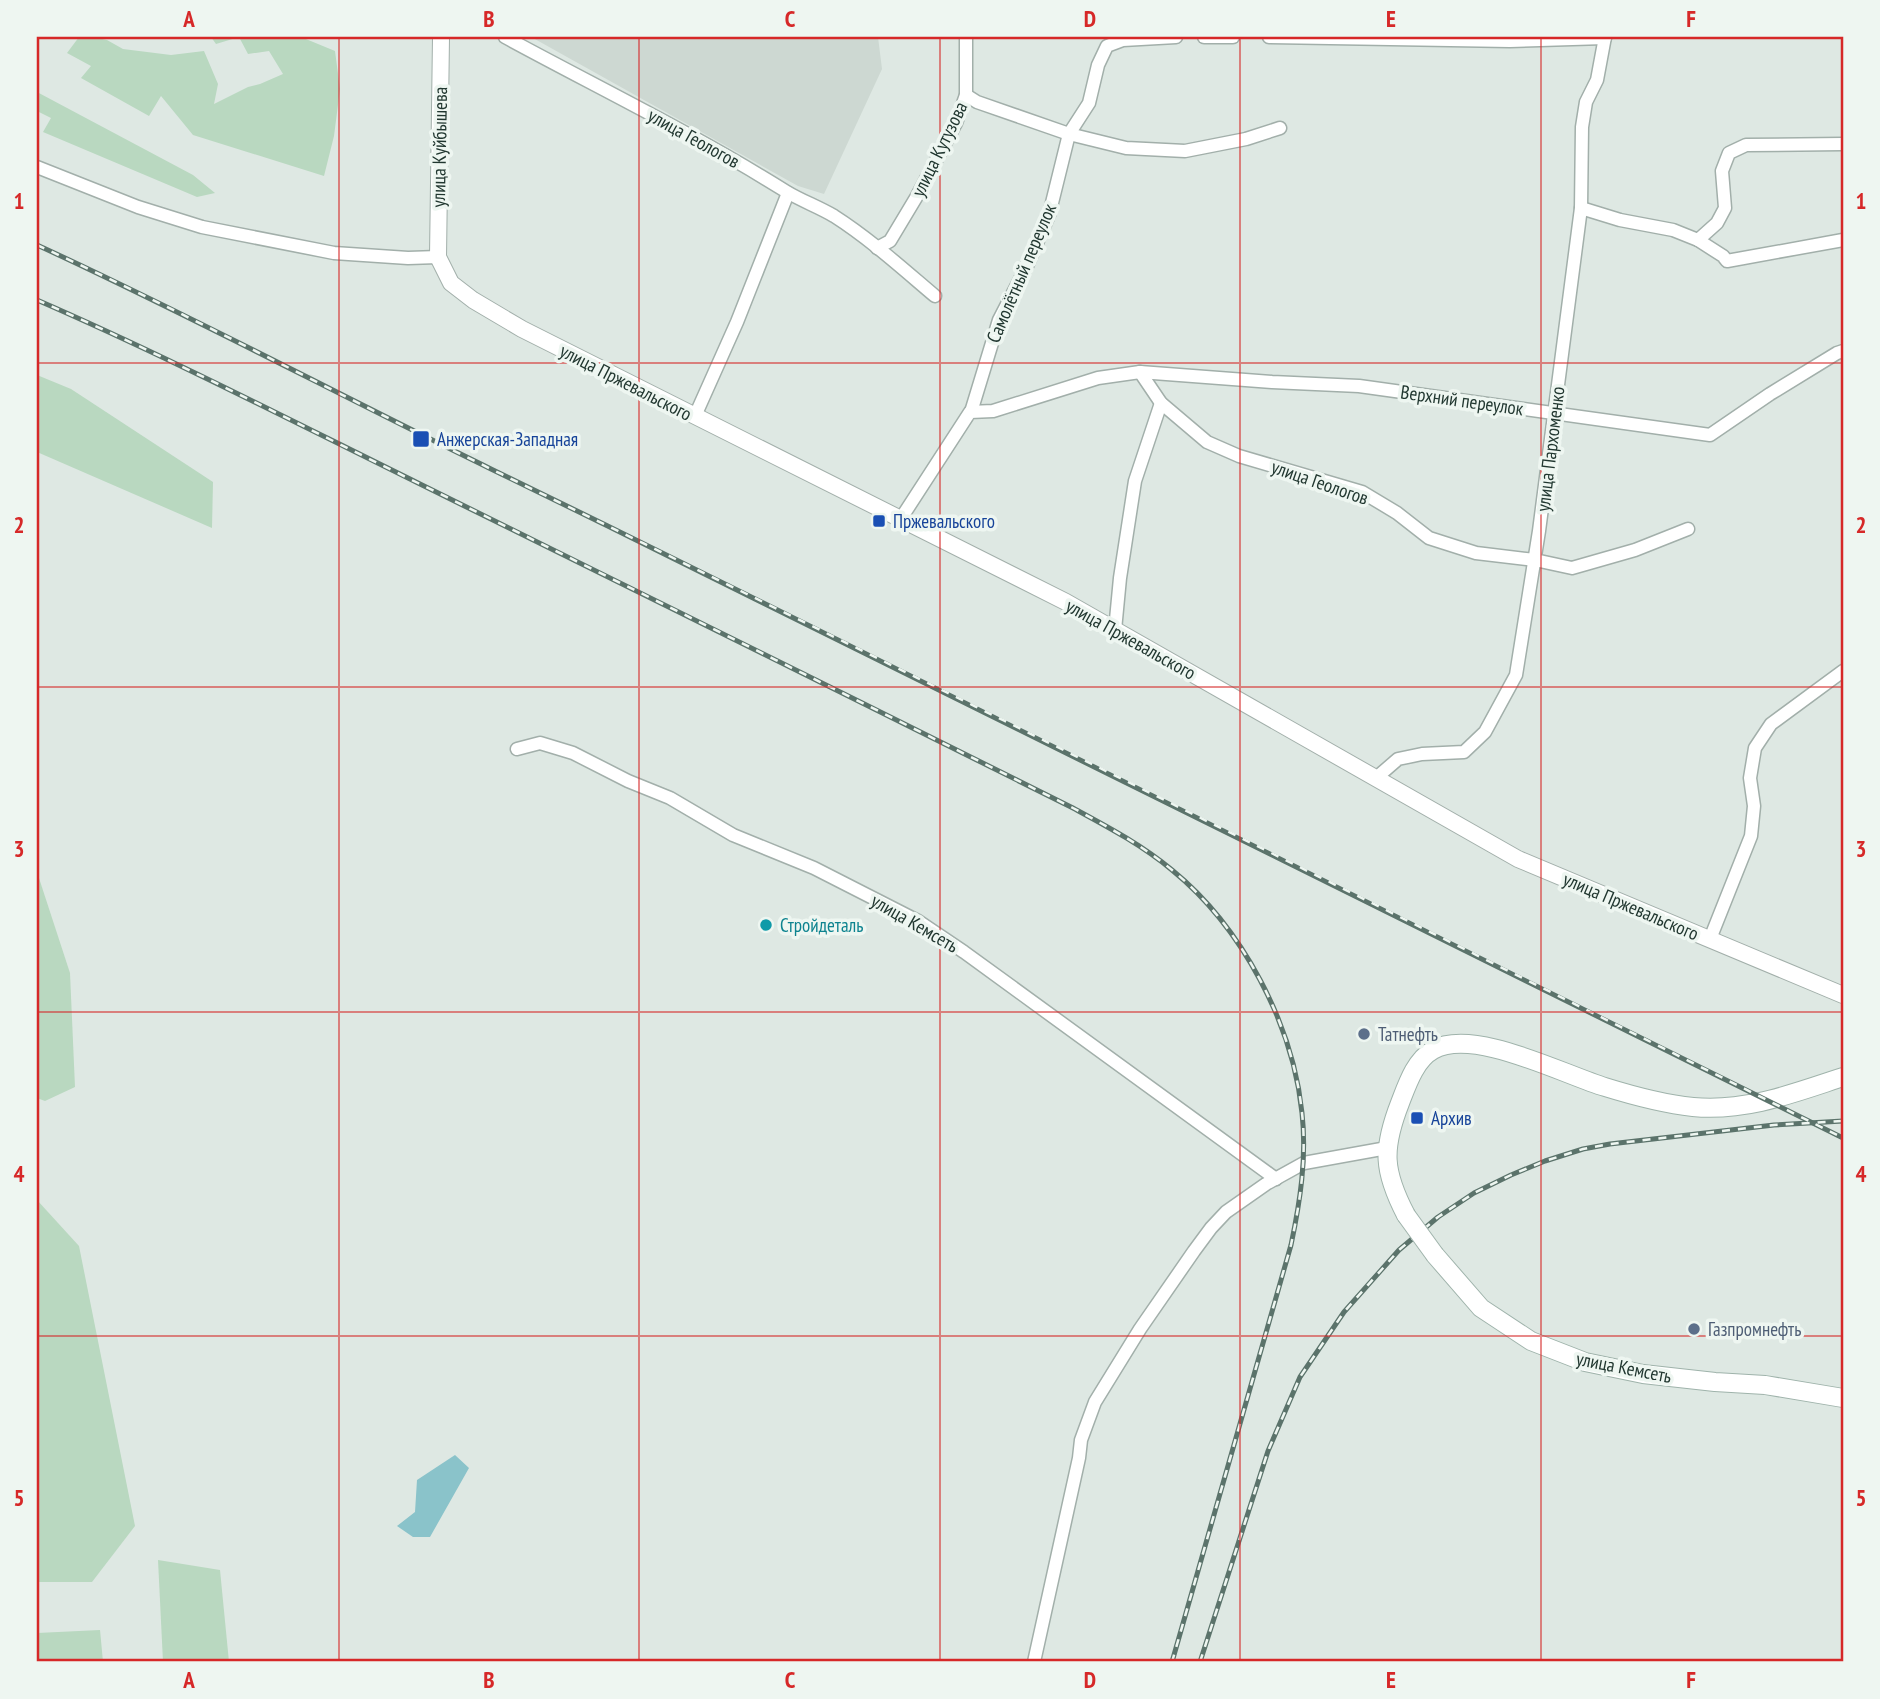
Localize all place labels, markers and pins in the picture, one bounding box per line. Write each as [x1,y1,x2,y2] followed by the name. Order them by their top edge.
[437,427,578,451] place label: Анжерская-Западная
[411,429,431,449] marker: Анжерская-Западная
[893,509,995,533] place label: Пржевальского
[871,513,887,529] marker: Пржевальского
[780,913,863,937] place label: Стройдеталь
[758,917,774,933] marker: Стройдеталь
[1378,1022,1438,1046] place label: Татнефть
[1356,1026,1372,1042] marker: Татнефть
[1431,1106,1472,1130] place label: Архив
[1409,1110,1425,1126] marker: Архив
[1708,1317,1801,1341] place label: Газпромнефть
[1686,1321,1702,1337] marker: Газпромнефть

